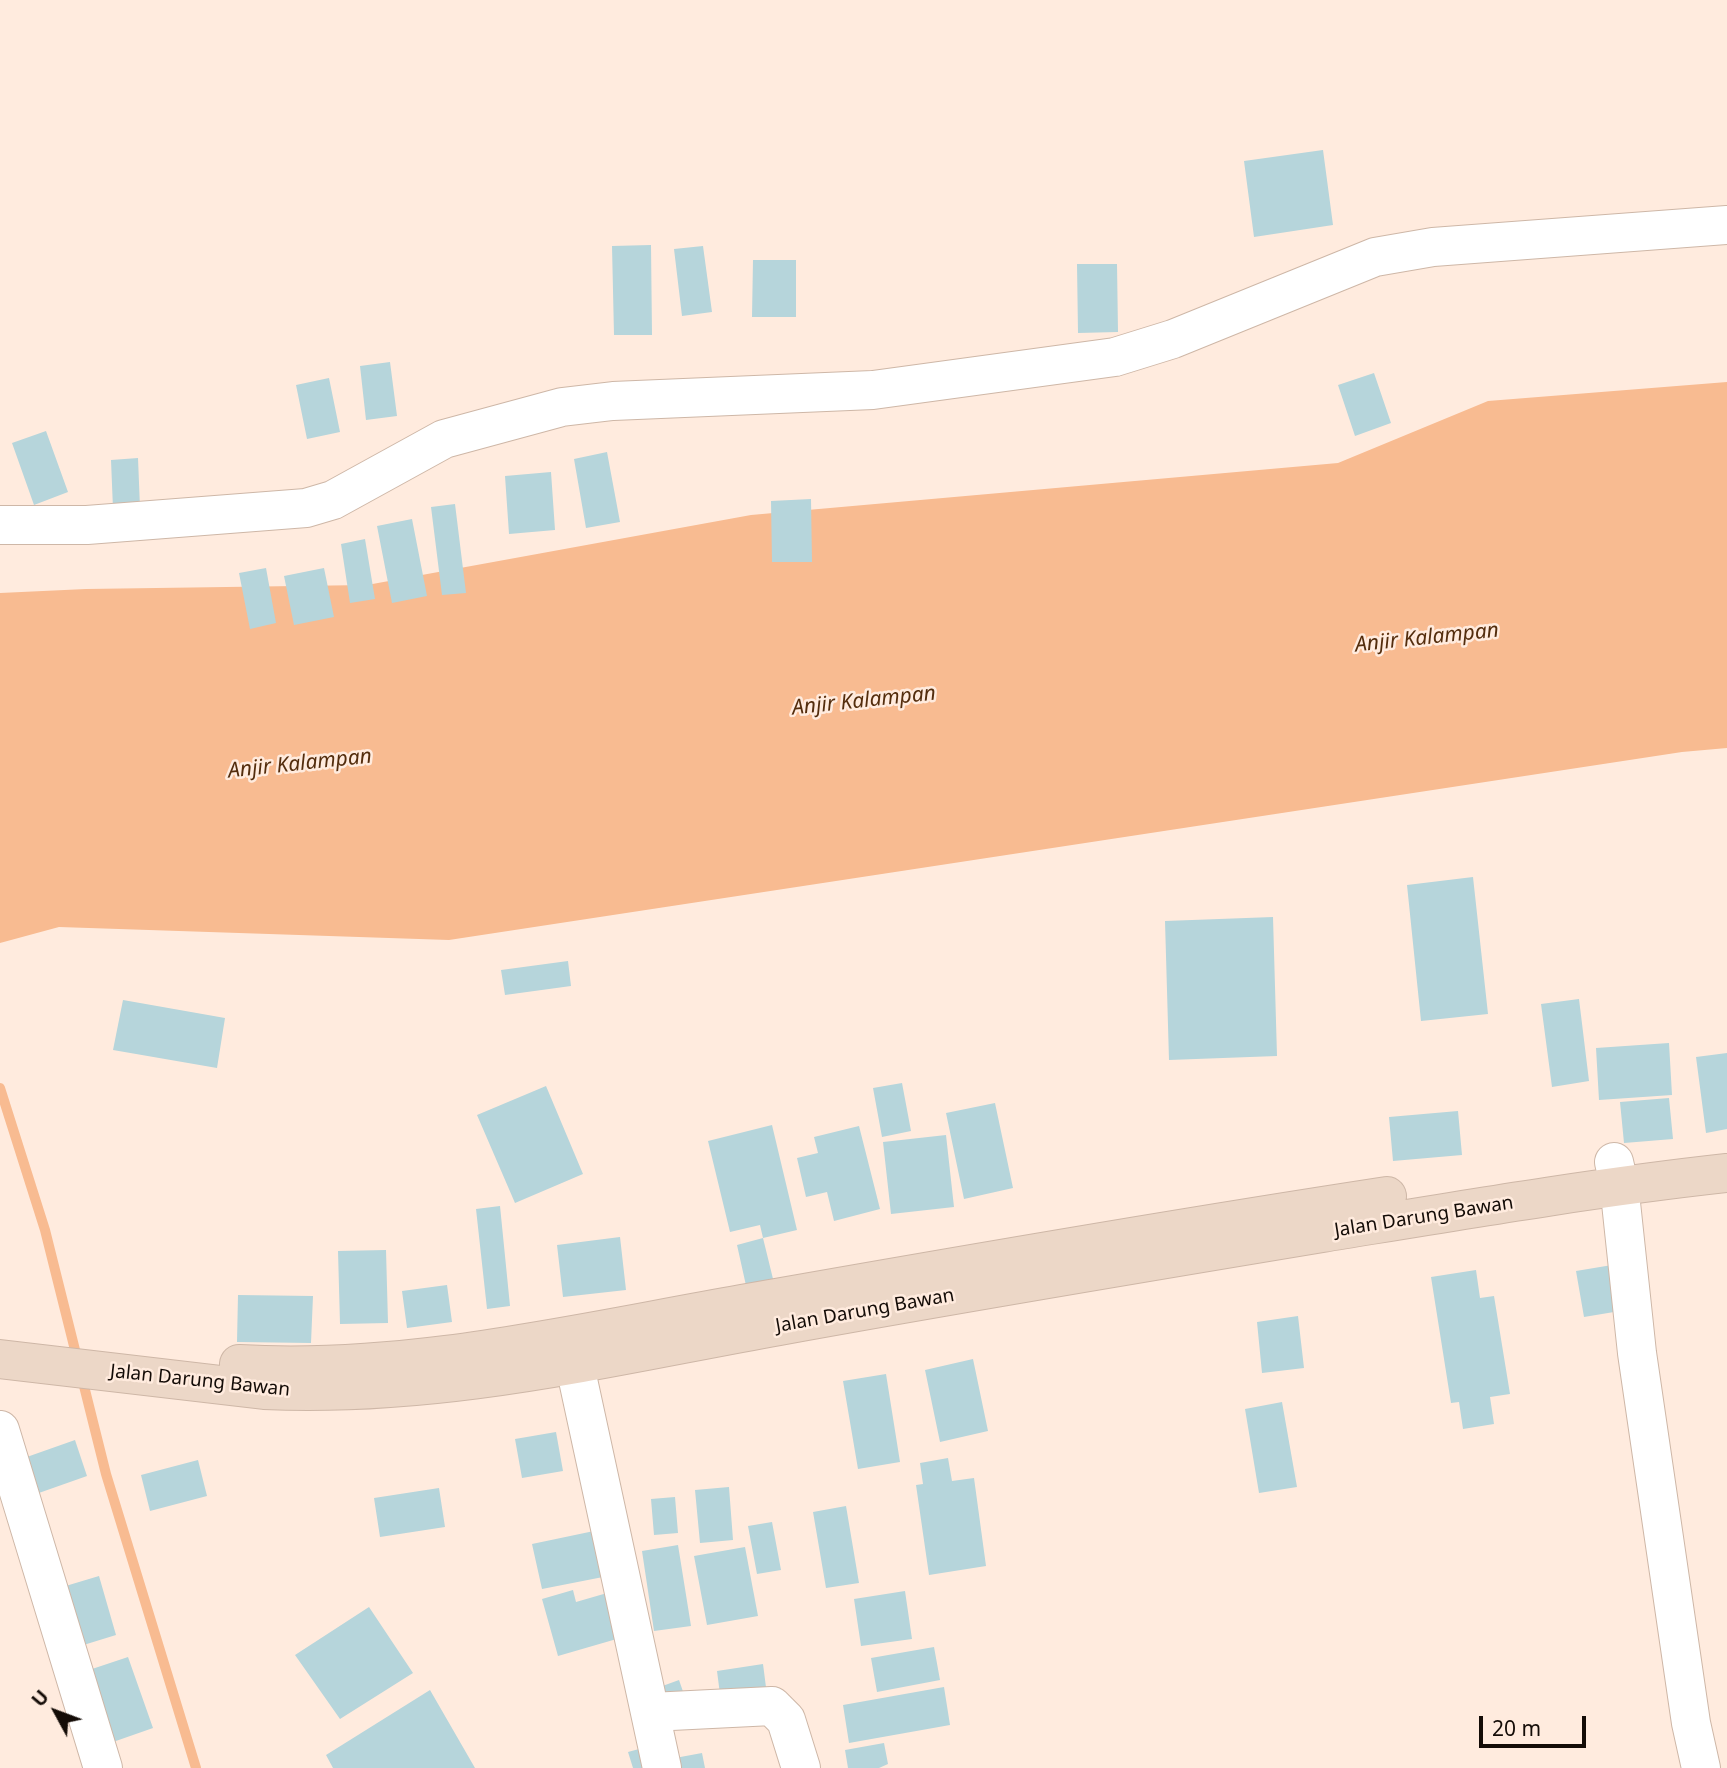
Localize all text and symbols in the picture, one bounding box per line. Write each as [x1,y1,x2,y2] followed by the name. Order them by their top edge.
[1354,618,1500,658] water label: Anjir Kalampan
[791,681,937,721] water label: Anjir Kalampan
[227,744,373,784] water label: Anjir Kalampan
[1333,1192,1515,1242] street label: Jalan Darung Bawan
[774,1284,956,1338] street label: Jalan Darung Bawan
[109,1360,291,1402] street label: Jalan Darung Bawan
[21,1677,91,1747] north arrow
[26,1684,55,1712] text: U
[1482,1702,1589,1746] scale bar
[1492,1714,1541,1742] text: 20 m

